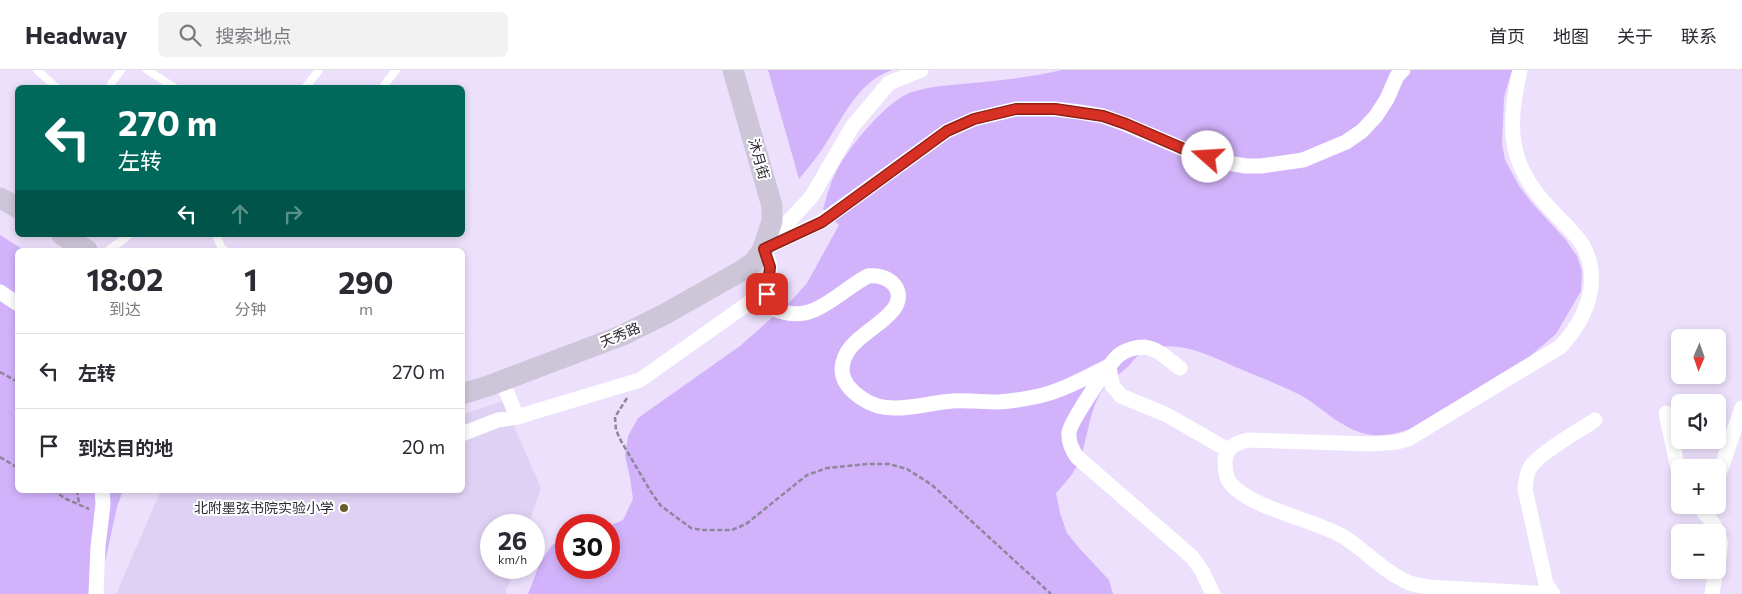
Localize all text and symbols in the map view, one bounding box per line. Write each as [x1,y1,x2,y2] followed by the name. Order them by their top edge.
[158,12,508,57] search box
[25,20,128,49] text: Headway
[176,21,204,49] icon: search
[216,24,292,47] text: 搜索地点
[1489,25,1525,47] text: 首页
[1553,25,1589,47] text: 地图
[1617,25,1653,47] text: 关于
[1681,25,1717,47] text: 联系
[118,100,217,143] text: 270 m
[35,105,100,170] icon: left
[1181,130,1233,182] position arrow
[746,136,773,181] street label: 沐月街
[118,147,162,174] text: 左转
[173,200,201,228] icon: left
[226,200,254,228] icon: ahead
[279,200,307,228] icon: right
[86,260,163,297] text: 18:02
[244,260,258,297] text: 1
[338,263,394,300] text: 290
[746,273,788,315] pin
[753,280,781,308] icon: arrive
[109,299,141,318] text: 到达
[235,299,267,318] text: 分钟
[359,299,373,318] text: m
[597,319,642,351] street label: 天秀路
[1671,329,1726,384] north arrow
[1671,329,1726,579] map controls
[35,357,63,385] icon: left
[392,360,445,383] text: 270 m
[78,361,116,384] text: 左转
[1671,394,1726,449] button: sound
[35,432,63,460] icon: arrive
[402,435,445,458] text: 20 m
[78,436,173,459] text: 到达目的地
[1671,459,1726,514] button: +
[194,499,334,516] place label: 北附墨弦书院实验小学
[338,502,350,514] marker: 北附墨弦书院实验小学
[555,514,620,579] speed limit sign: 30
[1671,524,1726,579] button: −
[498,525,527,555] text: 26
[498,552,527,566] text: km/h

